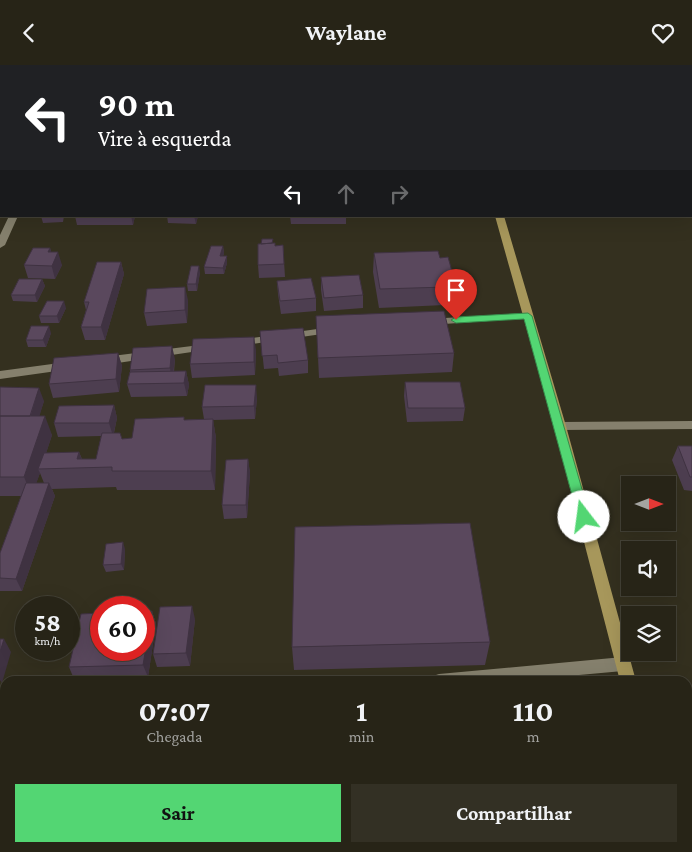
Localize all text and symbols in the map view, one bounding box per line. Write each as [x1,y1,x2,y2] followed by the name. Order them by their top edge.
[15,19,43,47] icon: back
[649,19,677,47] icon: heart
[305,20,387,45] text: Waylane
[15,85,80,150] icon: left
[98,85,175,124] text: 90 m
[98,126,231,151] text: Vire à esquerda
[279,180,307,208] icon: left
[332,180,360,208] icon: ahead
[385,180,413,208] icon: right
[435,269,477,320] pin
[442,276,470,304] icon: arrive
[621,476,676,531] north arrow
[621,476,676,661] map controls
[557,490,609,542] position arrow
[621,541,676,596] button: sound
[90,596,155,661] speed limit sign: 60
[621,606,676,661] button: layers
[34,609,61,636] text: 58
[35,634,60,648] text: km/h
[138,694,210,727] text: 07:07
[356,694,367,727] text: 1
[513,694,554,727] text: 110
[146,728,202,745] text: Chegada
[349,728,374,745] text: min
[527,728,540,745] text: m
[15,784,341,842] button: Sair
[351,784,677,842] button: Compartilhar

